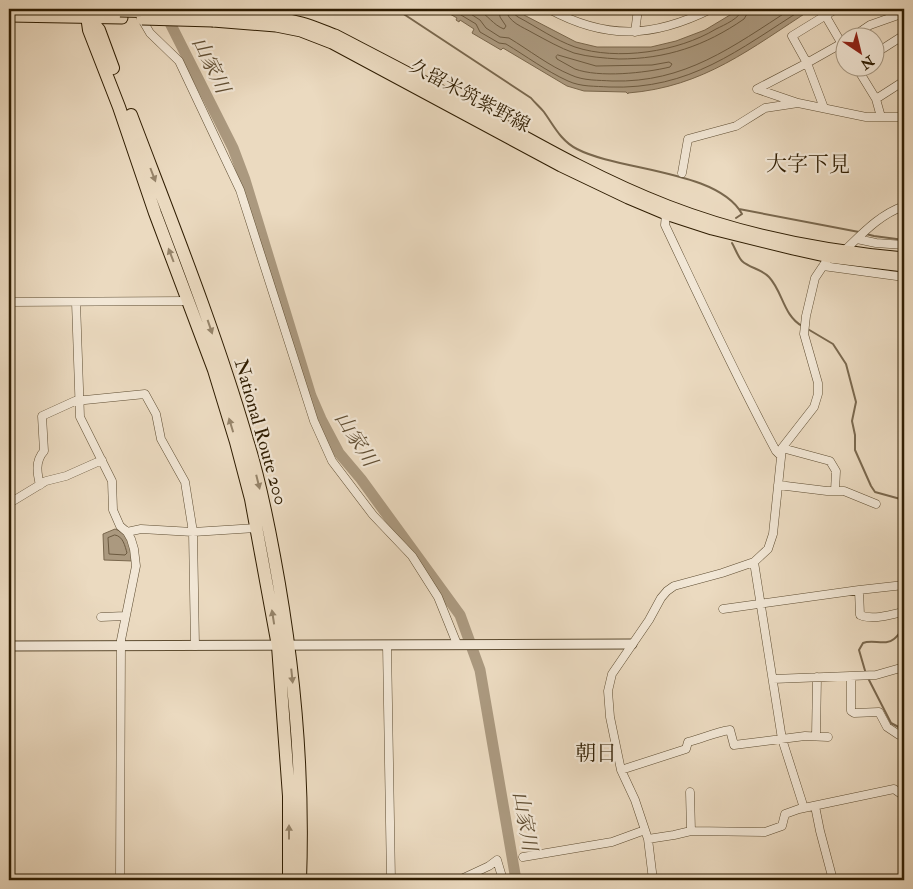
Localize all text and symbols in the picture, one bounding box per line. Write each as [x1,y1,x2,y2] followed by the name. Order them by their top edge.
[836,28,886,78] north arrow
[187,33,236,99] water label: 山家川
[857,51,878,73] text: N
[406,54,534,138] street label: 久留米筑紫野線
[766,151,850,178] district label: 大字下見
[150,167,158,182] one-way arrow
[167,248,175,262] one-way arrow
[207,319,214,334] one-way arrow
[229,356,293,508] street label: National Route 200
[330,407,384,473] water label: 山家川
[226,417,234,432] one-way arrow
[254,475,262,490] one-way arrow
[269,609,277,625] one-way arrow
[288,669,296,685] one-way arrow
[575,740,617,767] district label: 朝日
[507,789,543,855] water label: 山家川
[285,823,293,839] one-way arrow

